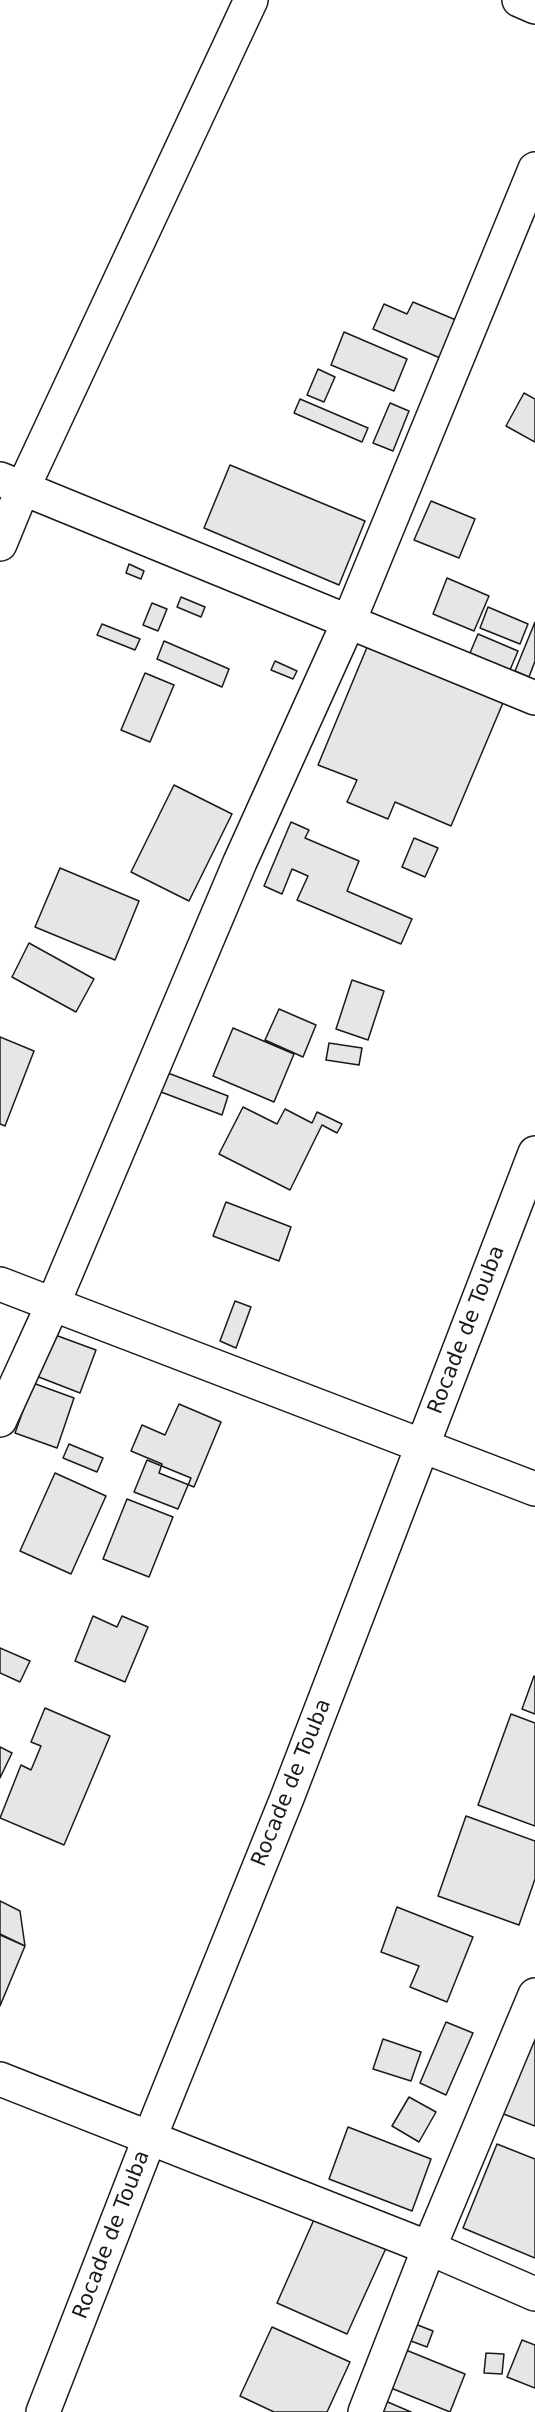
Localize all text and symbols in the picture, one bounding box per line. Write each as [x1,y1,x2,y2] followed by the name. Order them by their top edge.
[423,1242,511,1418] street label: Rocade de Touba
[247,1696,337,1870] street label: Rocade de Touba
[68,2147,156,2323] street label: Rocade de Touba

